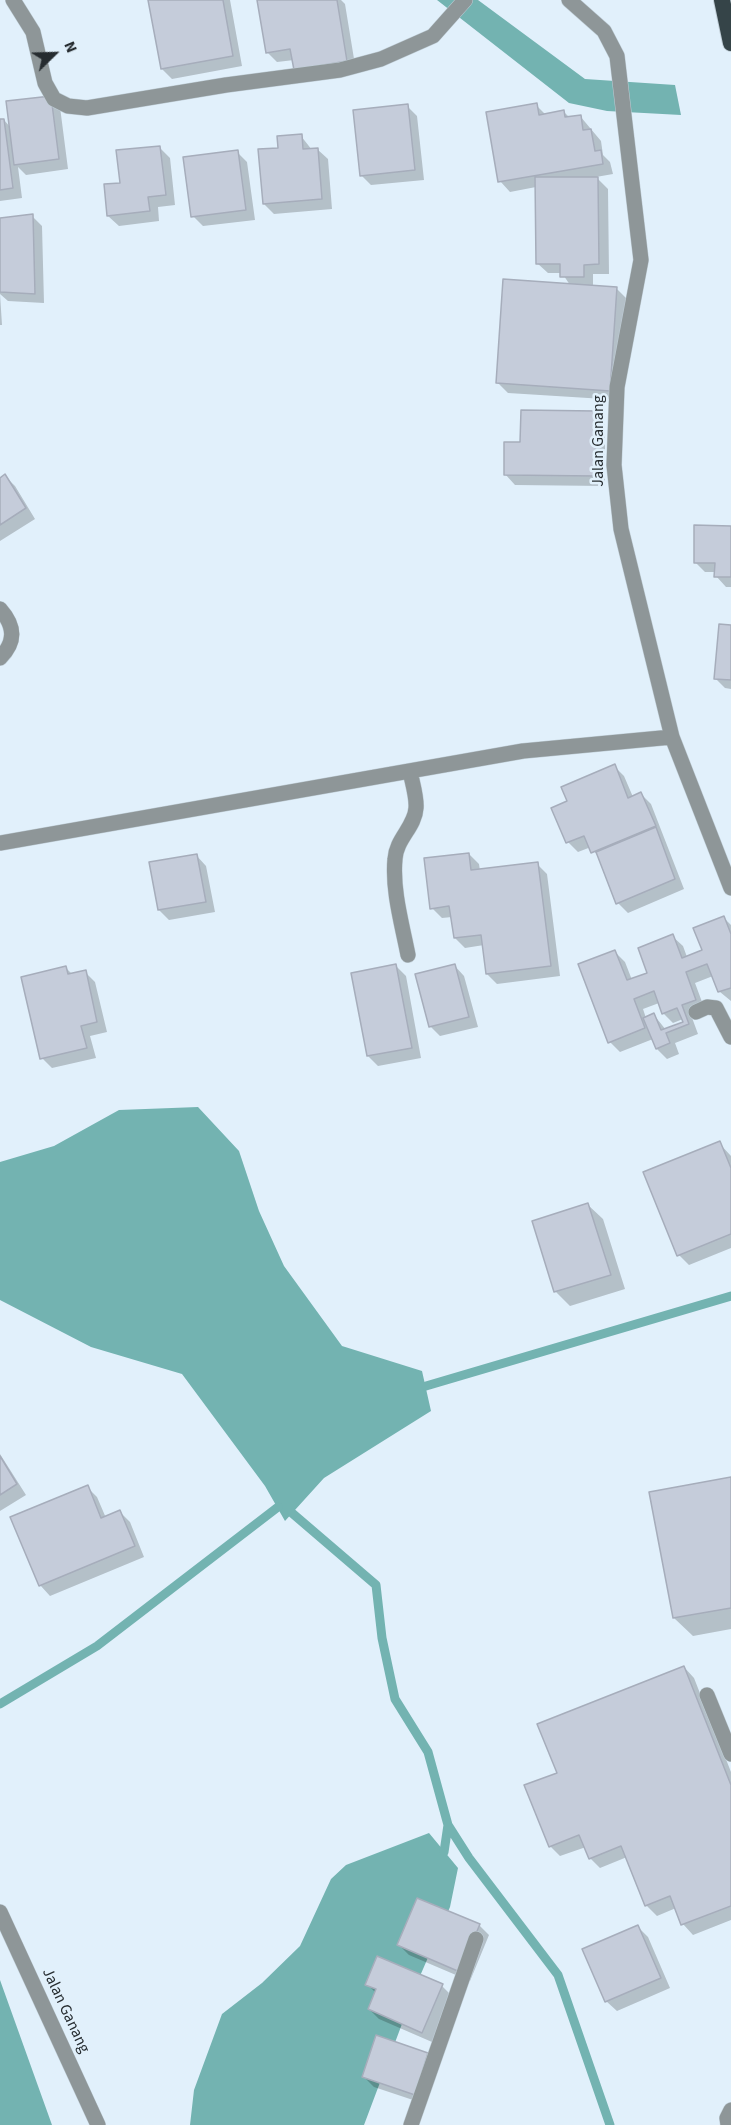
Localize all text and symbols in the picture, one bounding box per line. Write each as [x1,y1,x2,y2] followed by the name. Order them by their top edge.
[24,24,84,84] north arrow
[58,38,83,56] text: N
[589,395,609,487] street label: Jalan Ganang
[37,1966,93,2056] street label: Jalan Ganang

